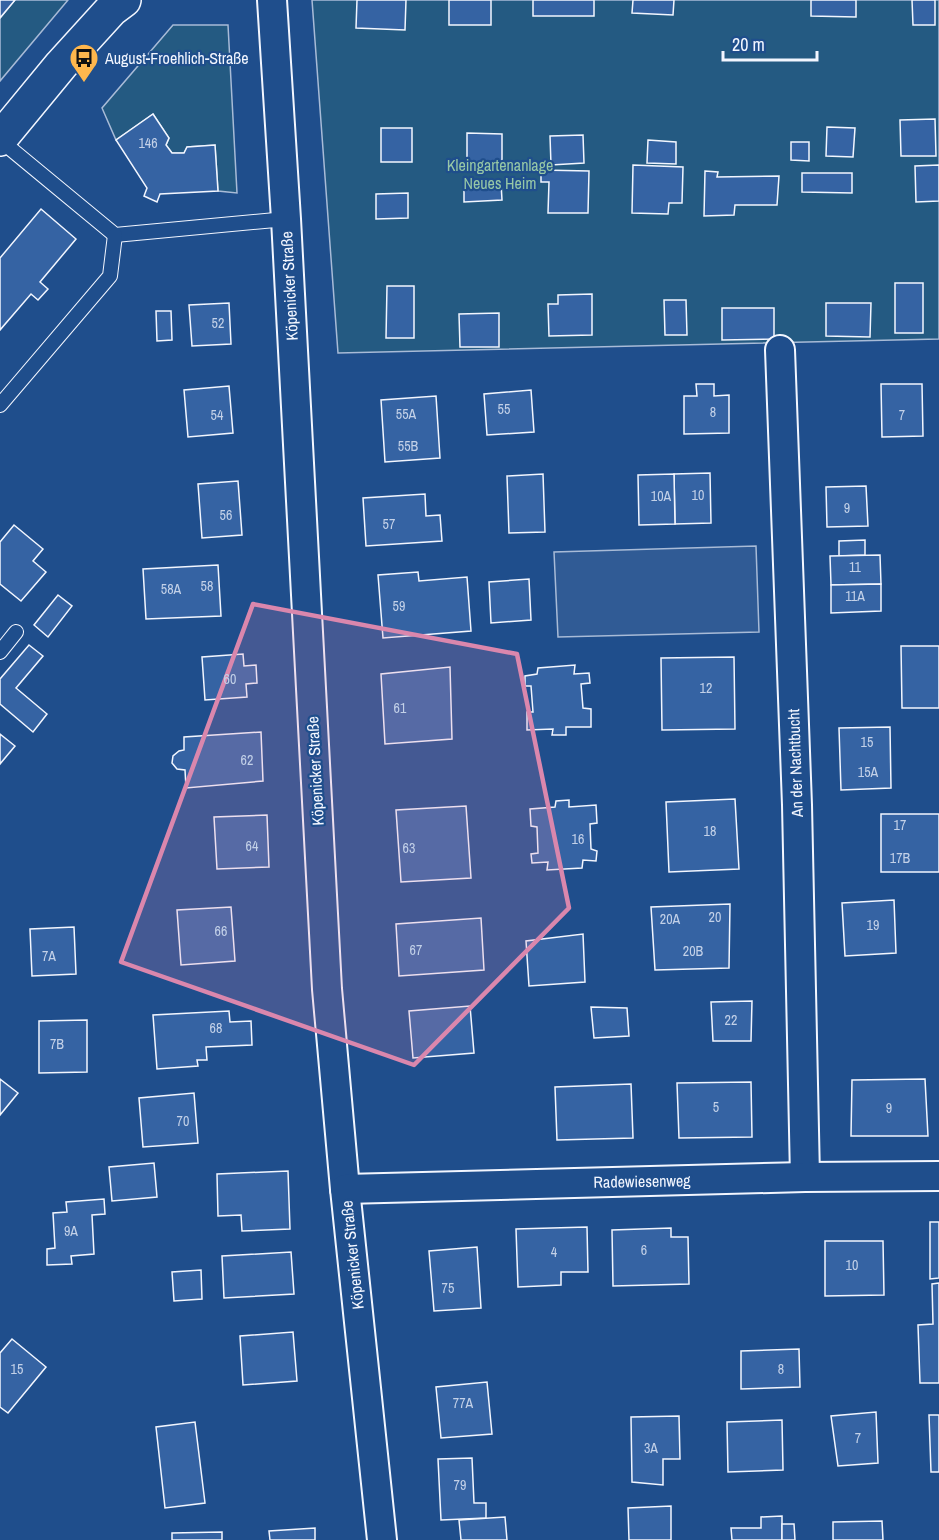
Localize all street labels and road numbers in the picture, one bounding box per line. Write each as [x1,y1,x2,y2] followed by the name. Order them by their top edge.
[275,231,303,341] street label: Köpenicker Straße
[782,708,808,819] street label: An der Nachtbucht
[301,716,329,826] street label: Köpenicker Straße
[593,1169,691,1193] street label: Radewiesenweg
[335,1199,369,1311] street label: Köpenicker Straße

